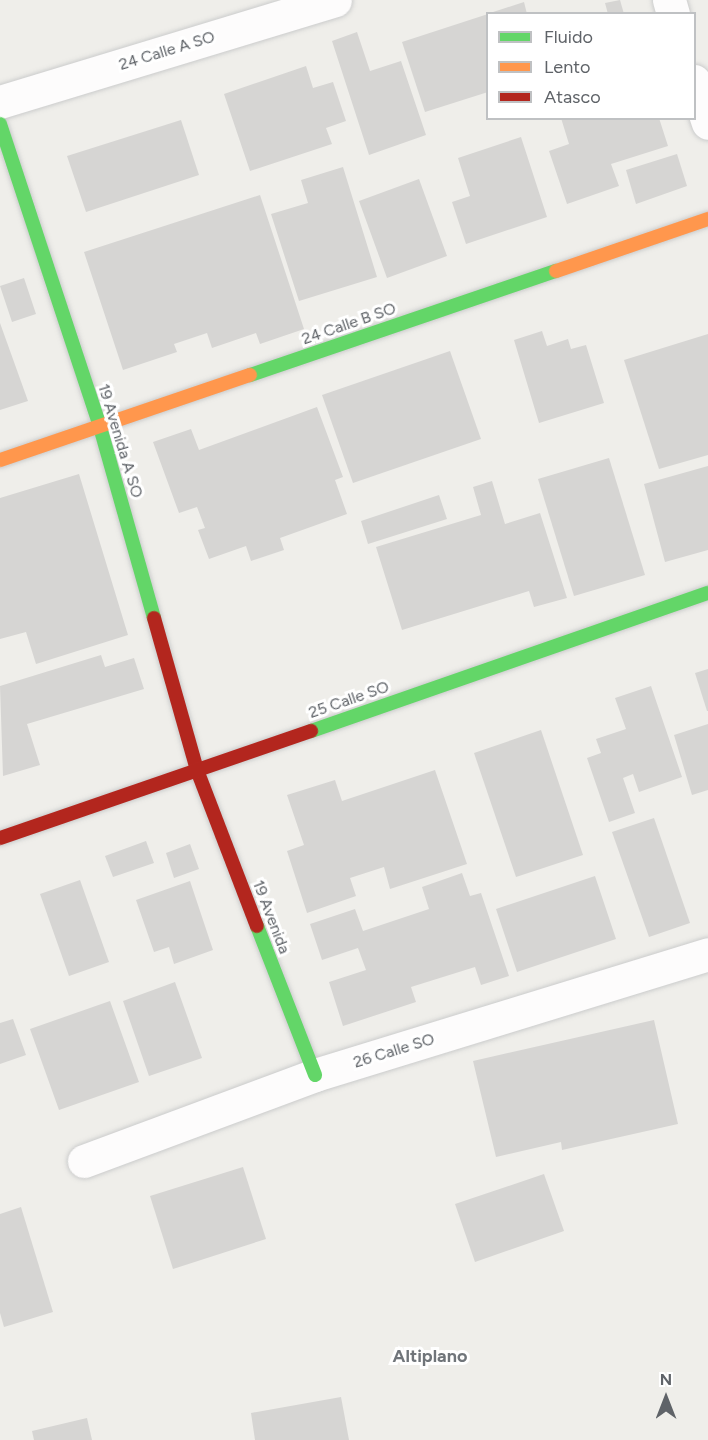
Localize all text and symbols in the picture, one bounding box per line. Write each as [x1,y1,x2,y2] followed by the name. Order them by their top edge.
[486,12,696,120] legend
[544,26,593,48] text: Fluido
[117,27,217,75] street label: 24 Calle A SO
[544,56,590,78] text: Lento
[544,86,601,108] text: Atasco
[299,299,399,349] street label: 24 Calle B SO
[94,382,146,500] street label: 19 Avenida A SO
[306,677,392,723] street label: 25 Calle SO
[248,877,294,957] street label: 19 Avenida
[351,1030,437,1072] street label: 26 Calle SO
[393,1345,467,1367] district label: Altiplano
[636,1368,696,1428] north arrow
[660,1370,672,1389] text: N

